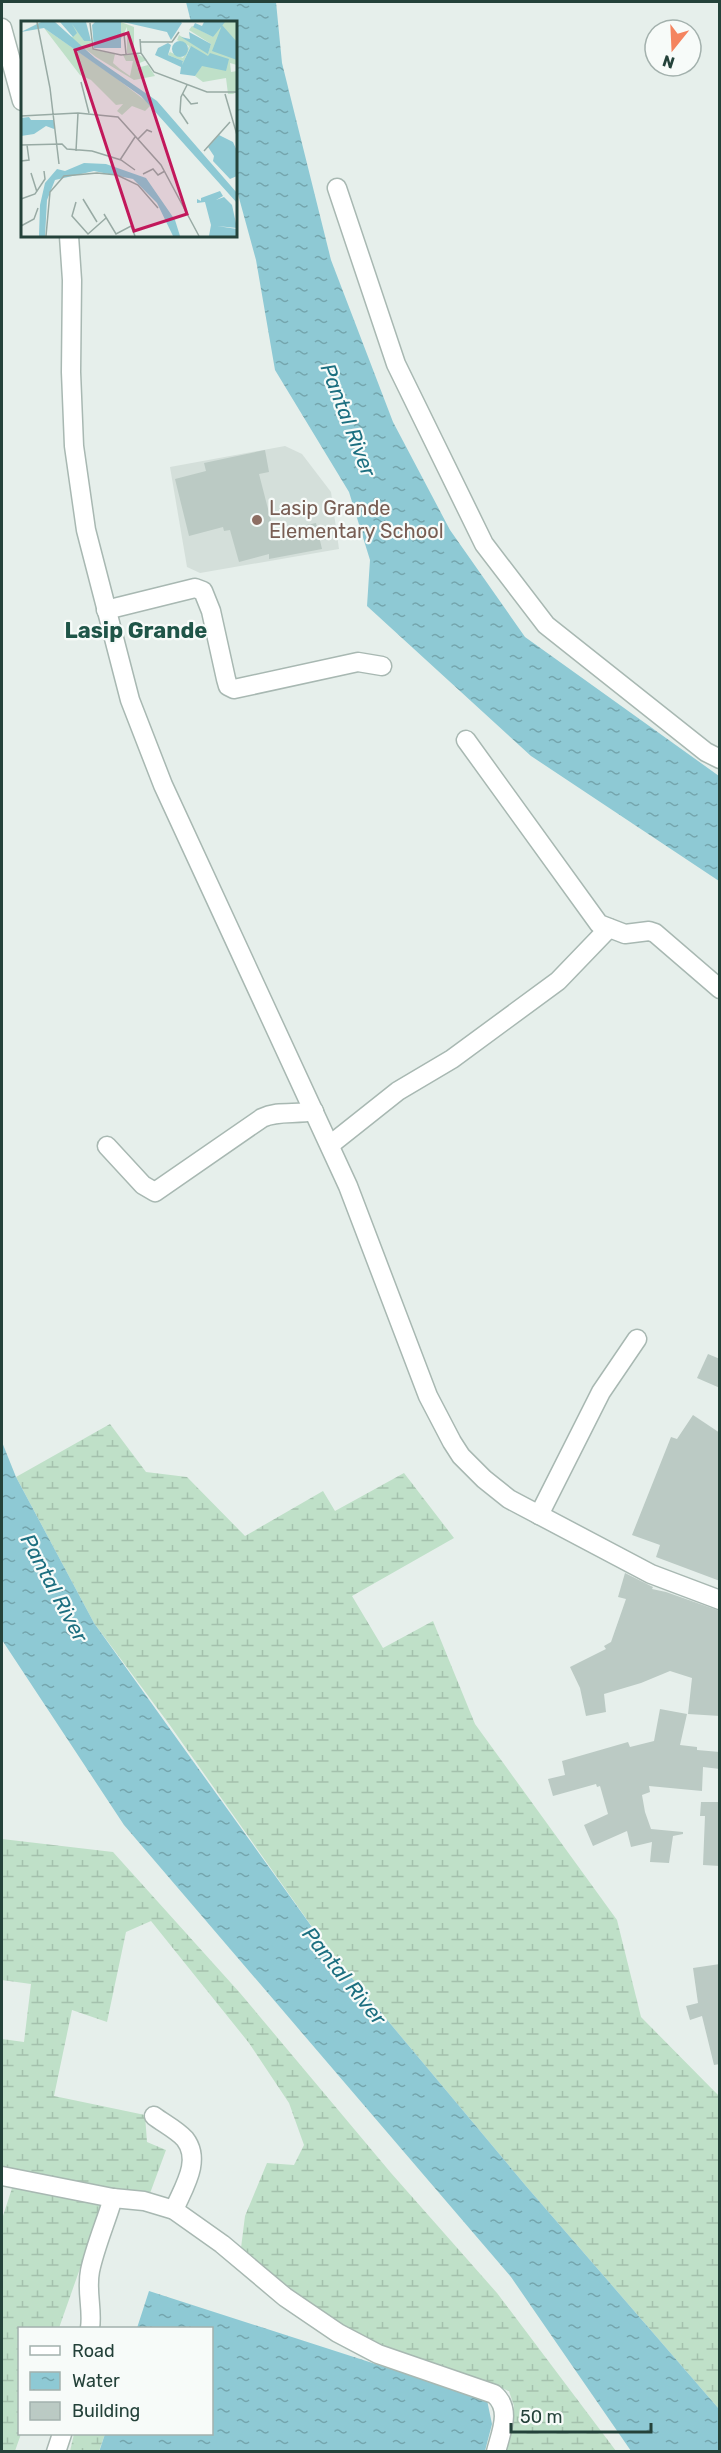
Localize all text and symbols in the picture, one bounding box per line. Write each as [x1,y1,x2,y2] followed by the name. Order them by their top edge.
[643,18,703,78] north arrow
[21,21,237,237] inset map
[660,51,677,73] text: N
[315,360,382,481] water label: Pantal River
[269,496,444,543] place label: Lasip Grande Elementary School
[250,513,264,527] marker: Lasip Grande Elementary School
[65,617,207,644] district label: Lasip Grande
[15,1529,94,1647] water label: Pantal River
[297,1922,392,2031] water label: Pantal River
[18,2327,213,2435] legend
[72,2340,115,2362] text: Road
[72,2370,120,2392] text: Water
[511,2396,650,2434] scale bar
[72,2400,140,2422] text: Building
[520,2406,563,2428] text: 50 m

